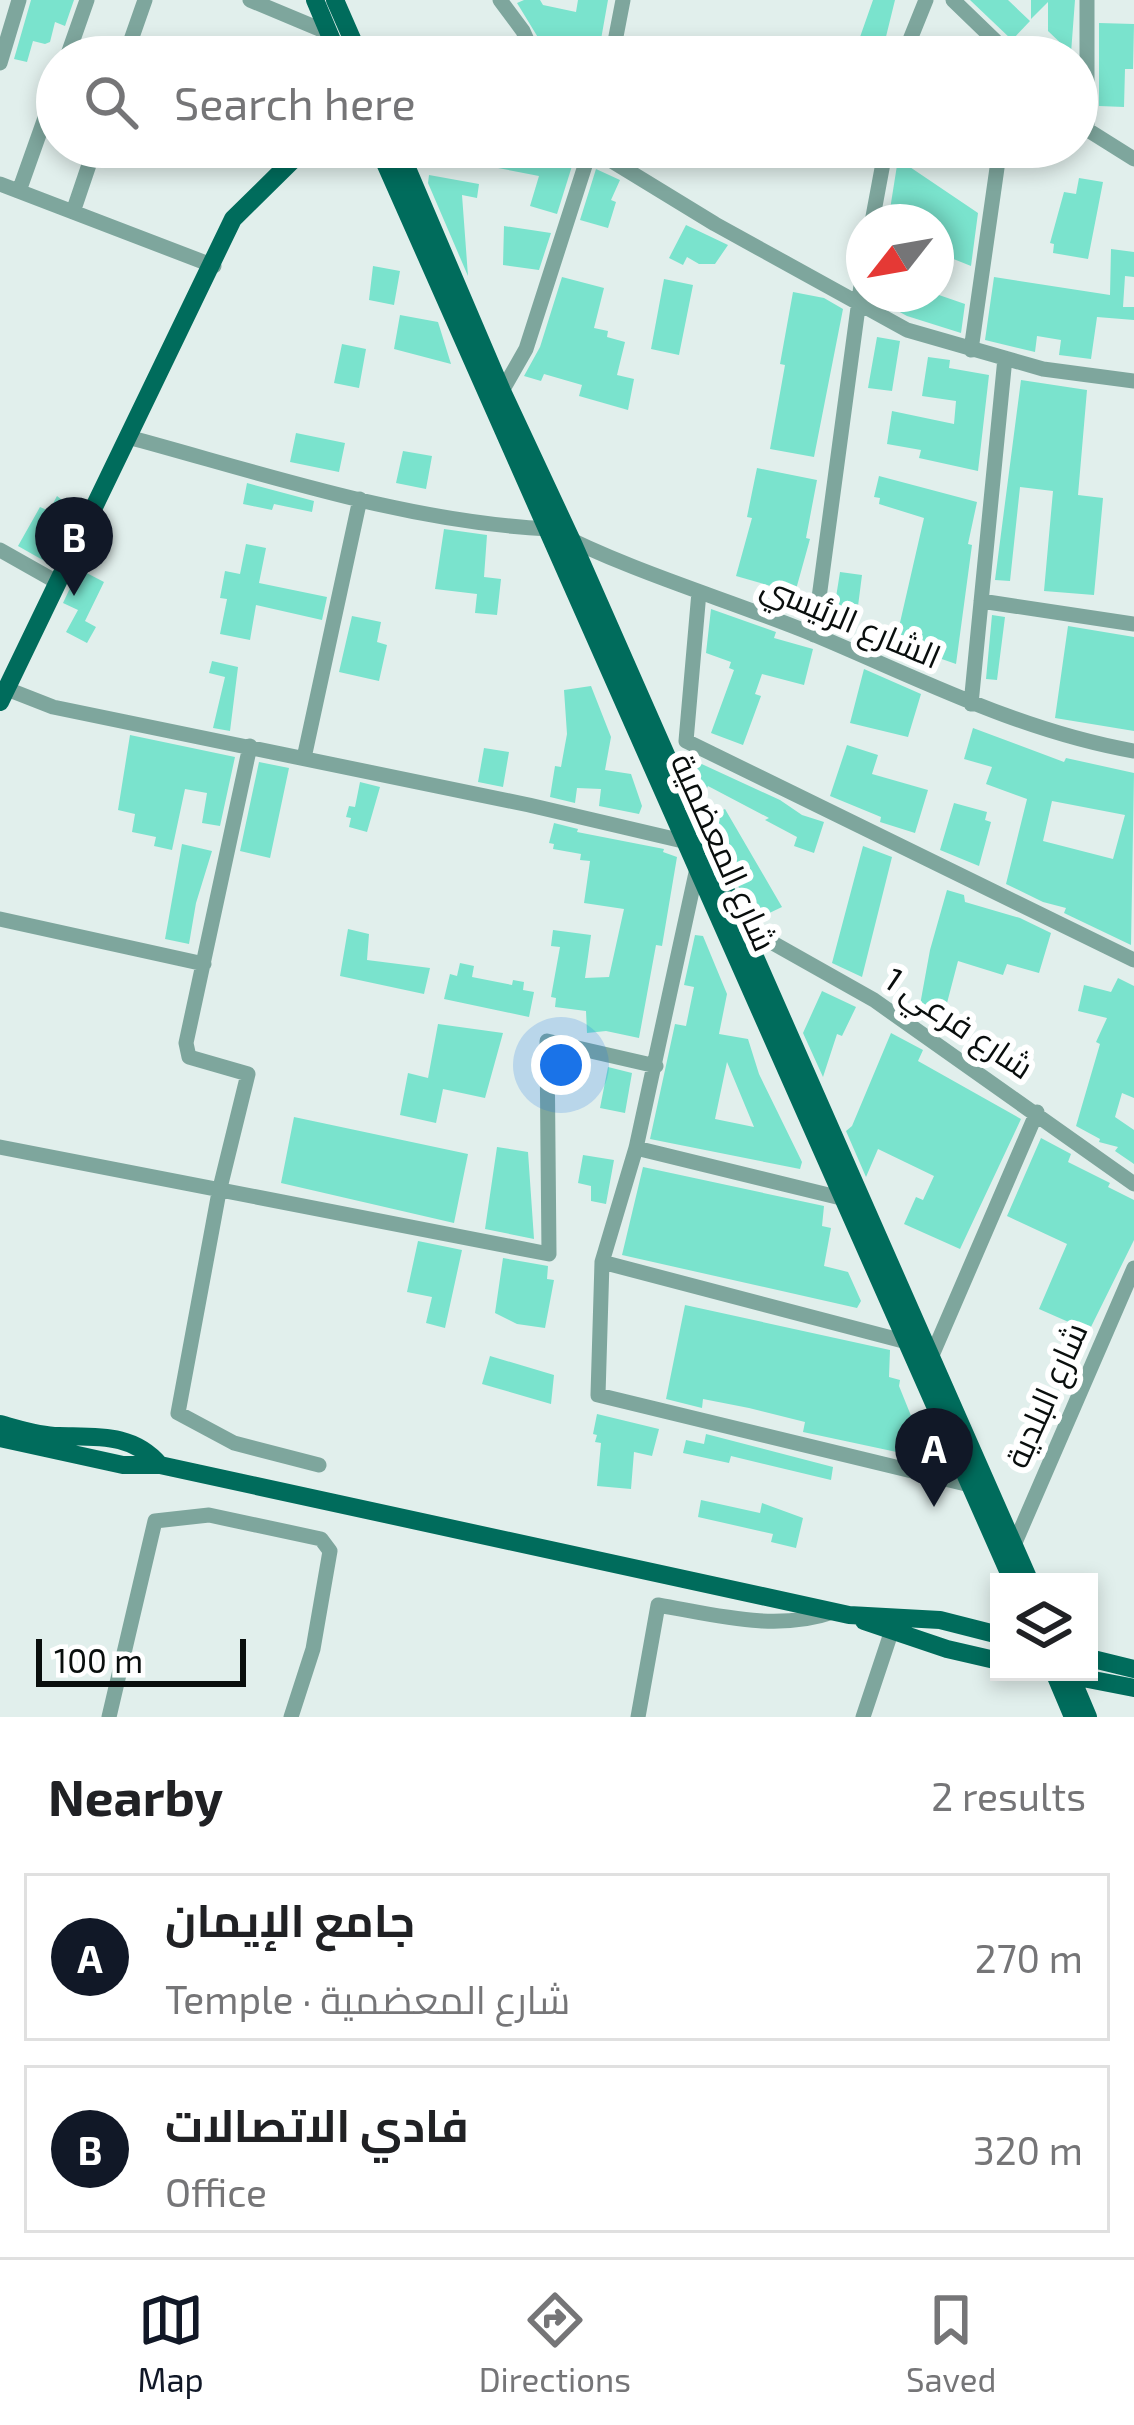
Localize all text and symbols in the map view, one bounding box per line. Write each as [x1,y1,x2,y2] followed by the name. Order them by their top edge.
[36,36,1098,168] search box
[78,69,144,135] icon: search
[174,75,416,129] text: Search here
[846,204,954,312] north arrow
[35,497,113,596] pin: B
[753,564,947,681] street label: الشارع الرئيسي
[660,747,786,958] street label: شارع المعضمية
[874,958,1041,1092] street label: شارع فرعي 1
[531,1035,591,1095] your location
[995,1316,1098,1475] street label: شارع البلدية
[895,1408,973,1507] pin: A
[990,1573,1098,1681] map controls
[990,1573,1098,1681] button: layers
[36,1633,246,1686] scale bar
[54,1640,143,1680] text: 100 m
[48,1765,223,1826] text: Nearby
[931,1772,1086,1819] text: 2 results
[165,1892,415,1946] text: جامع الإيمان
[77,1934,103,1981] text: A
[975,1934,1083,1981] text: 270 m
[165,1975,570,2022] text: Temple · شارع المعضمية
[165,2097,469,2151] text: فادي الاتصالات
[78,2126,102,2173] text: B
[973,2126,1083,2173] text: 320 m
[165,2168,267,2215] text: Office
[138,2287,204,2399] tab: Map
[479,2287,631,2399] tab: Directions
[906,2287,996,2399] tab: Saved

